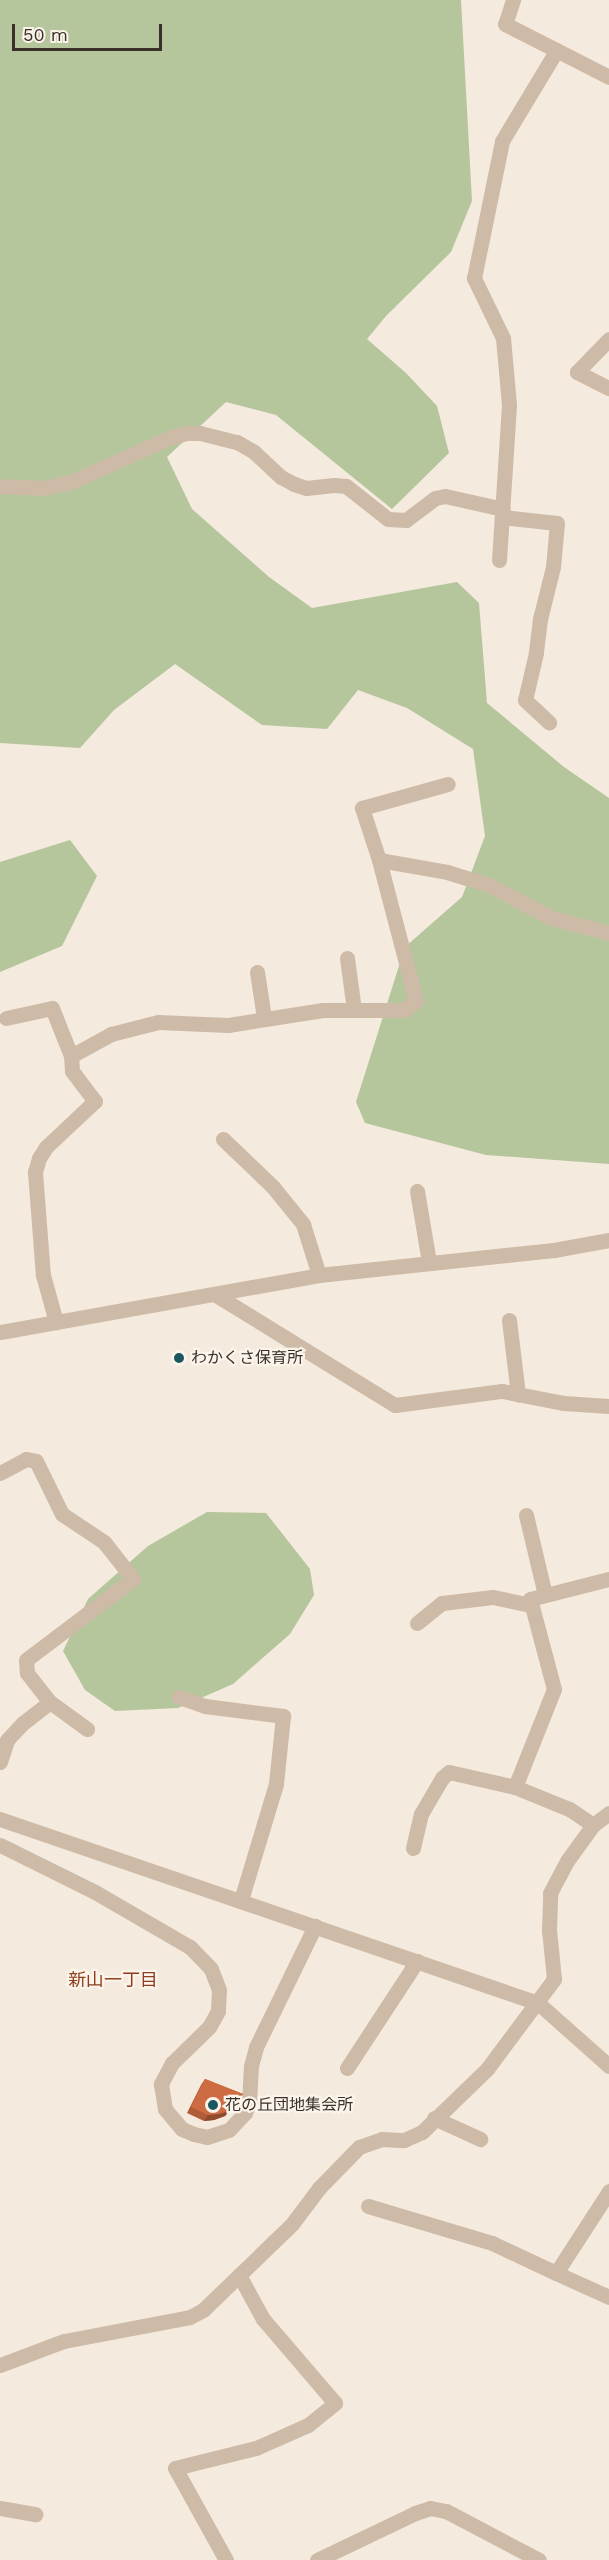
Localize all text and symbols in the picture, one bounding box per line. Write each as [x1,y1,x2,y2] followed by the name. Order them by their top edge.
[15,12,165,50] scale bar
[23,24,68,45] text: 50 m
[191,1348,303,1368] place label: わかくさ保育所
[172,1351,186,1365] marker: わかくさ保育所
[68,1969,158,1991] district label: 新山一丁目
[225,2095,353,2115] place label: 花の丘団地集会所
[206,2098,220,2112] marker: 花の丘団地集会所

